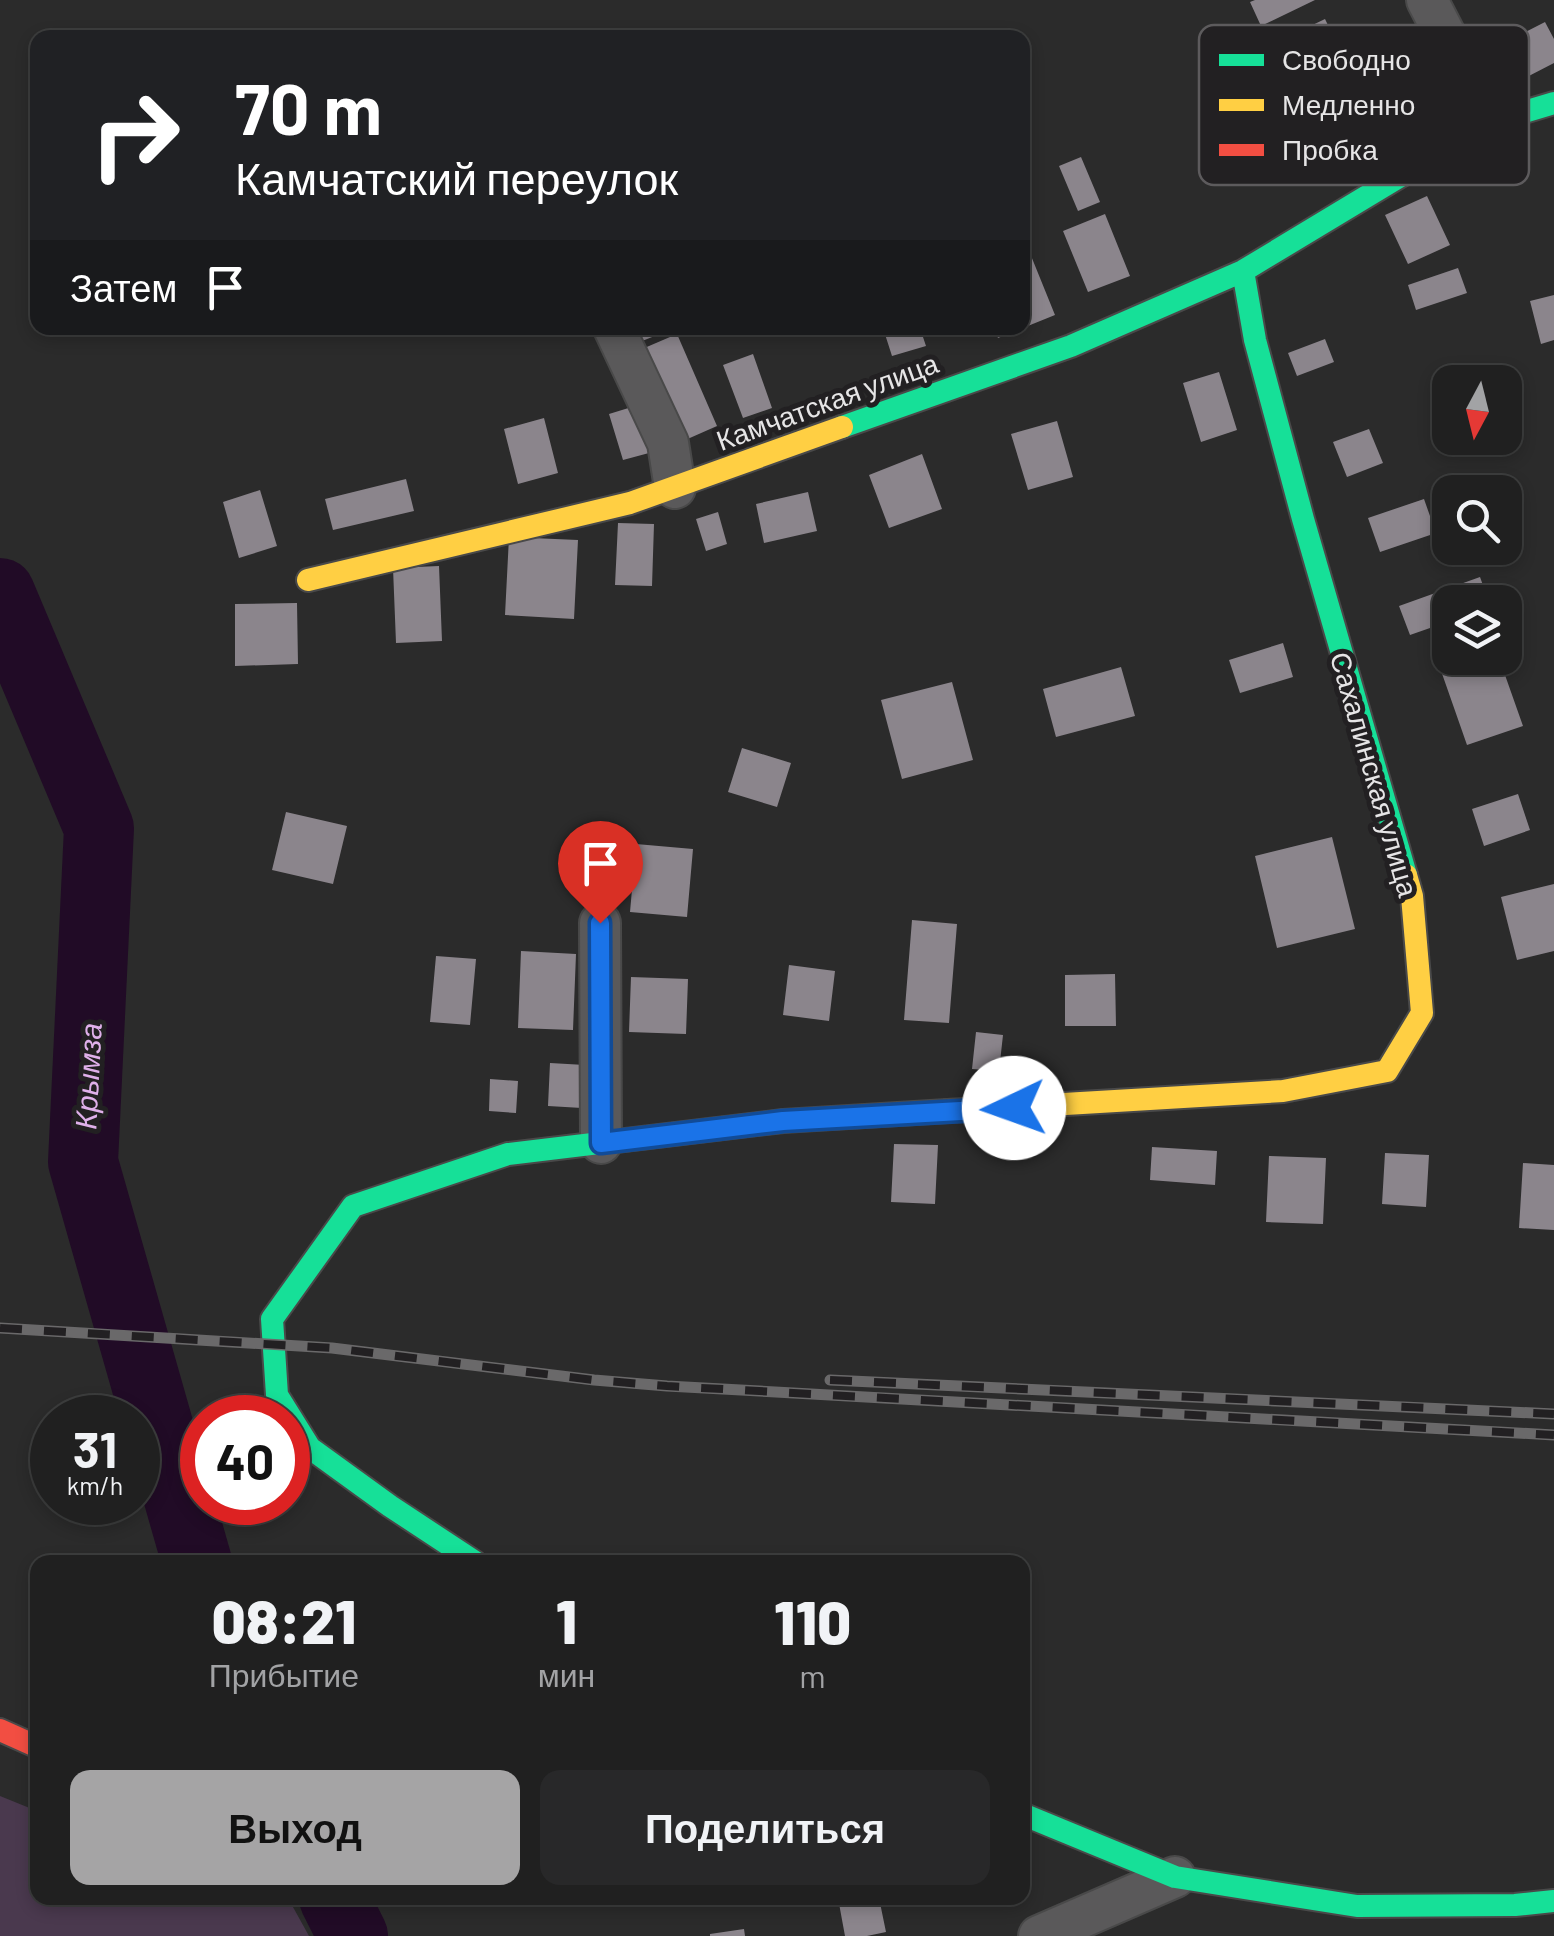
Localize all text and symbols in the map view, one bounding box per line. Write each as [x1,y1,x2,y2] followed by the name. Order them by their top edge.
[1199,25,1529,185] legend
[1282,42,1411,76] text: Свободно
[235,65,382,149] text: 70 m
[70,70,200,200] icon: right
[1282,87,1415,121] text: Медленно
[1282,132,1378,166] text: Пробка
[235,150,678,204] text: Камчатский переулок
[198,260,253,315] icon: arrive
[70,264,178,310] text: Затем
[712,345,943,457] street label: Камчатская улица
[1432,365,1522,455] north arrow
[1432,365,1522,675] map controls
[1432,475,1522,565] button: search
[1432,585,1522,675] button: layers
[1324,648,1426,901] street label: Сахалинская улица
[558,821,643,924] pin
[573,836,628,891] icon: arrive
[66,1022,108,1130] water label: Крымза
[962,1056,1066,1160] position arrow
[180,1395,310,1525] speed limit sign: 40
[73,1418,117,1478] text: 31
[67,1470,123,1500] text: km/h
[211,1584,356,1656] text: 08:21
[556,1584,577,1656] text: 1
[774,1585,851,1657] text: 110
[209,1655,359,1693] text: Прибытие
[538,1655,595,1693] text: мин
[799,1656,826,1694] text: m
[70,1770,520,1885] button: Выход
[540,1770,990,1885] button: Поделиться

